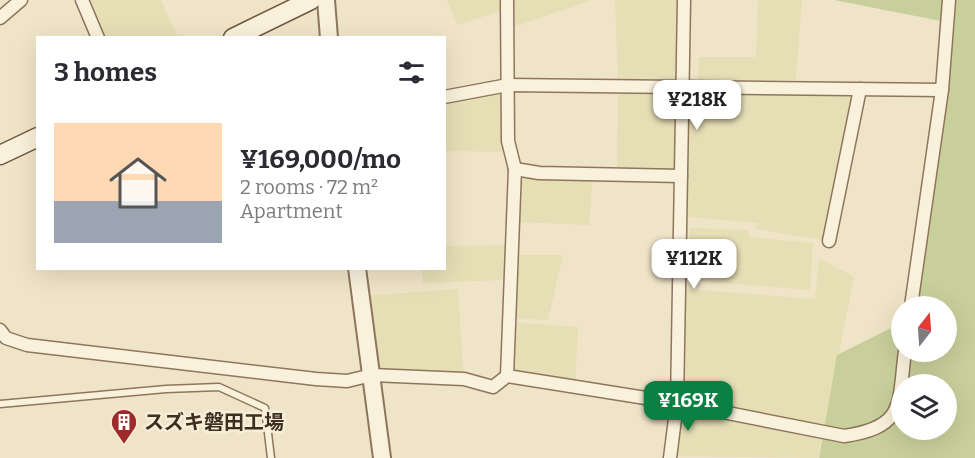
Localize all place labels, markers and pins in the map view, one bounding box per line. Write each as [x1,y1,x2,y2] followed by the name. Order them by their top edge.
[655,80,739,131] pin: ¥218K
[652,239,736,290] pin: ¥112K
[646,381,730,432] pin: ¥169K
[109,407,139,445] building icon: スズキ磐田工場
[144,410,284,434] place label: スズキ磐田工場

